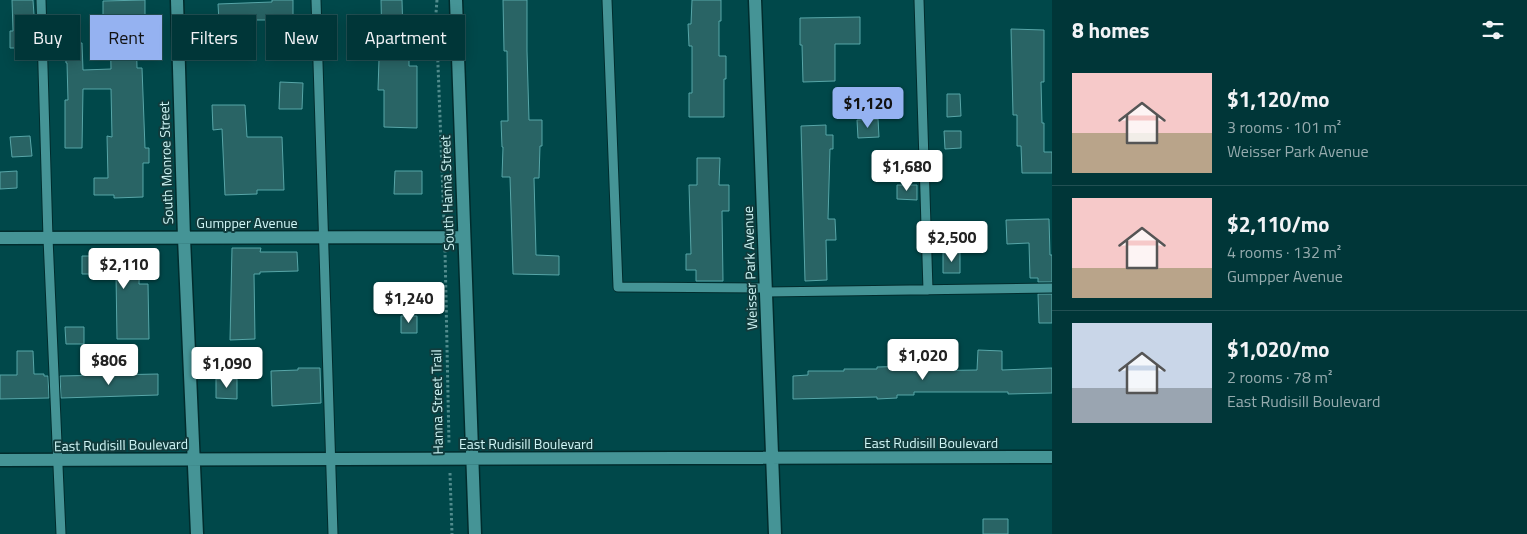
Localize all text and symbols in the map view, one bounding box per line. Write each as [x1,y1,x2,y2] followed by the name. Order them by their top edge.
[1072,14,1149,46] text: 8 homes
[15,15,80,60] chip: Buy
[90,15,162,60] chip: Rent
[172,15,256,60] chip: Filters
[266,15,337,60] chip: New
[347,15,465,60] chip: Apartment
[1479,16,1507,44] icon: filters
[1227,83,1329,115] text: $1,120/mo
[827,86,909,129] pin: $1,120
[843,91,893,115] text: $1,120
[1112,93,1172,153] icon: home
[153,101,178,225] street label: South Monroe Street
[1227,115,1341,139] text: 3 rooms · 101 m²
[434,135,459,251] street label: South Hanna Street
[1227,139,1369,163] text: Weisser Park Avenue
[866,150,948,192] pin: $1,680
[882,154,932,178] text: $1,680
[737,206,762,330] street label: Weisser Park Avenue
[1227,208,1329,240] text: $2,110/mo
[196,212,298,233] street label: Gumpper Avenue
[1112,218,1172,278] icon: home
[911,220,993,263] pin: $2,500
[927,225,977,249] text: $2,500
[1227,240,1341,264] text: 4 rooms · 132 m²
[83,248,165,290] pin: $2,110
[99,252,149,276] text: $2,110
[1227,264,1343,288] text: Gumpper Avenue
[368,282,450,324] pin: $1,240
[384,286,434,310] text: $1,240
[1227,333,1329,365] text: $1,020/mo
[882,338,964,381] pin: $1,020
[898,343,948,367] text: $1,020
[1112,343,1172,403] icon: home
[79,344,139,386] pin: $806
[186,346,268,389] pin: $1,090
[91,348,127,372] text: $806
[425,349,448,455] street label: Hanna Street Trail
[202,351,252,375] text: $1,090
[1227,365,1332,389] text: 2 rooms · 78 m²
[1227,389,1380,413] text: East Rudisill Boulevard
[864,432,998,453] street label: East Rudisill Boulevard
[54,433,188,456] street label: East Rudisill Boulevard
[459,433,593,454] street label: East Rudisill Boulevard

